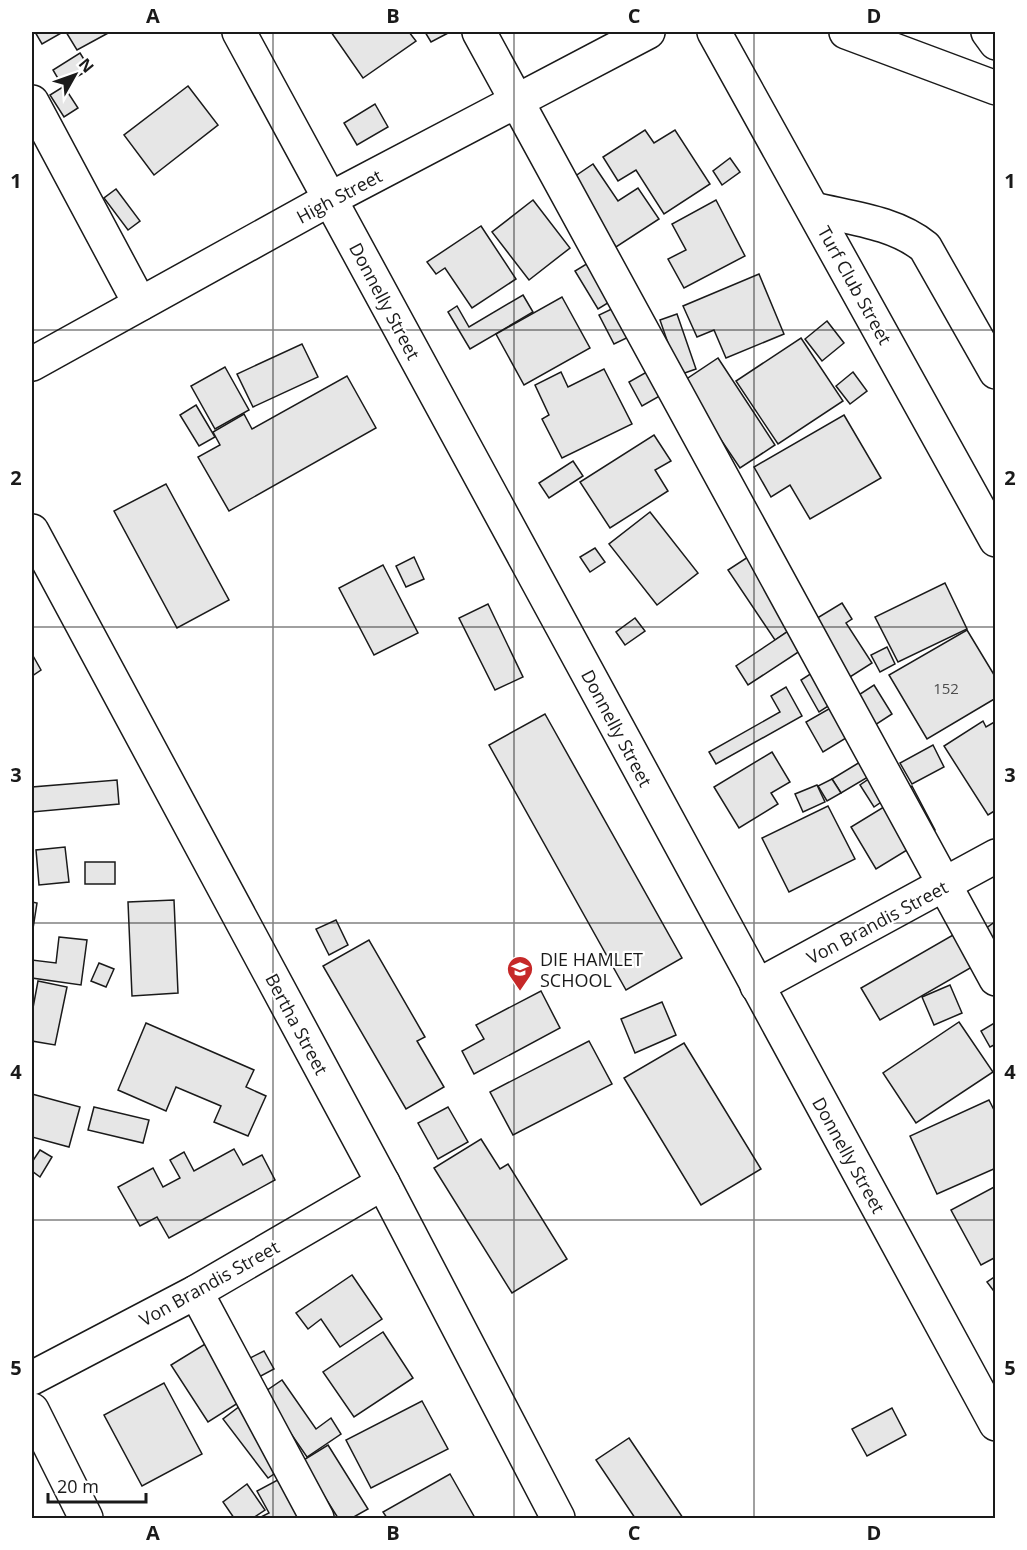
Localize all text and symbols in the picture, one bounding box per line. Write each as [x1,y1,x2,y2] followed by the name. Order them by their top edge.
[146,2,160,29] text: A
[386,2,400,29] text: B
[628,2,641,29] text: C
[867,2,881,29] text: D
[45,45,105,105] north arrow
[74,53,99,77] text: N
[292,163,386,229] street label: High Street
[10,167,22,194] text: 1
[1004,167,1016,194] text: 1
[813,221,897,349] street label: Turf Club Street
[344,238,426,364] street label: Donnelly Street
[10,464,22,491] text: 2
[1004,464,1016,491] text: 2
[576,665,658,791] street label: Donnelly Street
[933,678,959,698] house number: 152
[10,761,22,788] text: 3
[1004,761,1016,788] text: 3
[802,875,952,969] street label: Von Brandis Street
[540,947,643,992] place label: DIE HAMLET SCHOOL
[505,954,535,992] school or university icon: DIE HAMLET SCHOOL
[260,969,334,1079] street label: Bertha Street
[10,1058,22,1085] text: 4
[1004,1058,1016,1085] text: 4
[807,1093,891,1217] street label: Donnelly Street
[135,1235,283,1331] street label: Von Brandis Street
[10,1354,22,1381] text: 5
[1004,1354,1016,1381] text: 5
[48,1466,146,1504] scale bar
[57,1474,99,1498] text: 20 m
[146,1519,160,1546] text: A
[386,1519,400,1546] text: B
[628,1519,641,1546] text: C
[867,1519,881,1546] text: D

